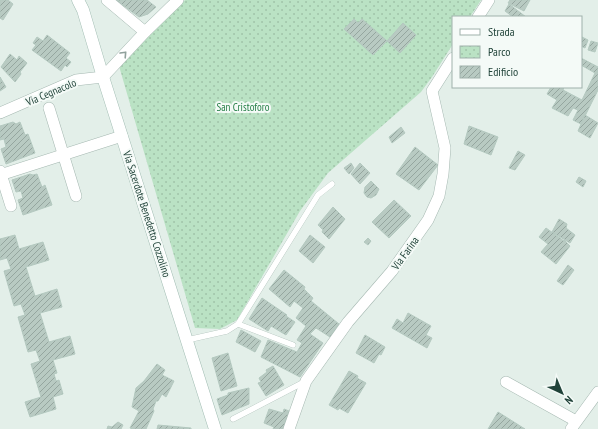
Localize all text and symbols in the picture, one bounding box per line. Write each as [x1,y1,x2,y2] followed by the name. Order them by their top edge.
[452,16,582,88] legend
[488,24,515,39] text: Strada
[488,44,510,59] text: Parco
[119,51,127,59] one-way arrow
[488,64,518,79] text: Edificio
[23,75,78,109] street label: Via Cegnacolo
[216,100,270,114] park label: San Cristoforo
[120,148,174,279] street label: Via Sacerdote Benedetto Cozzolino
[388,234,422,273] street label: Via Farina
[542,373,582,413] north arrow
[562,393,576,407] text: N

